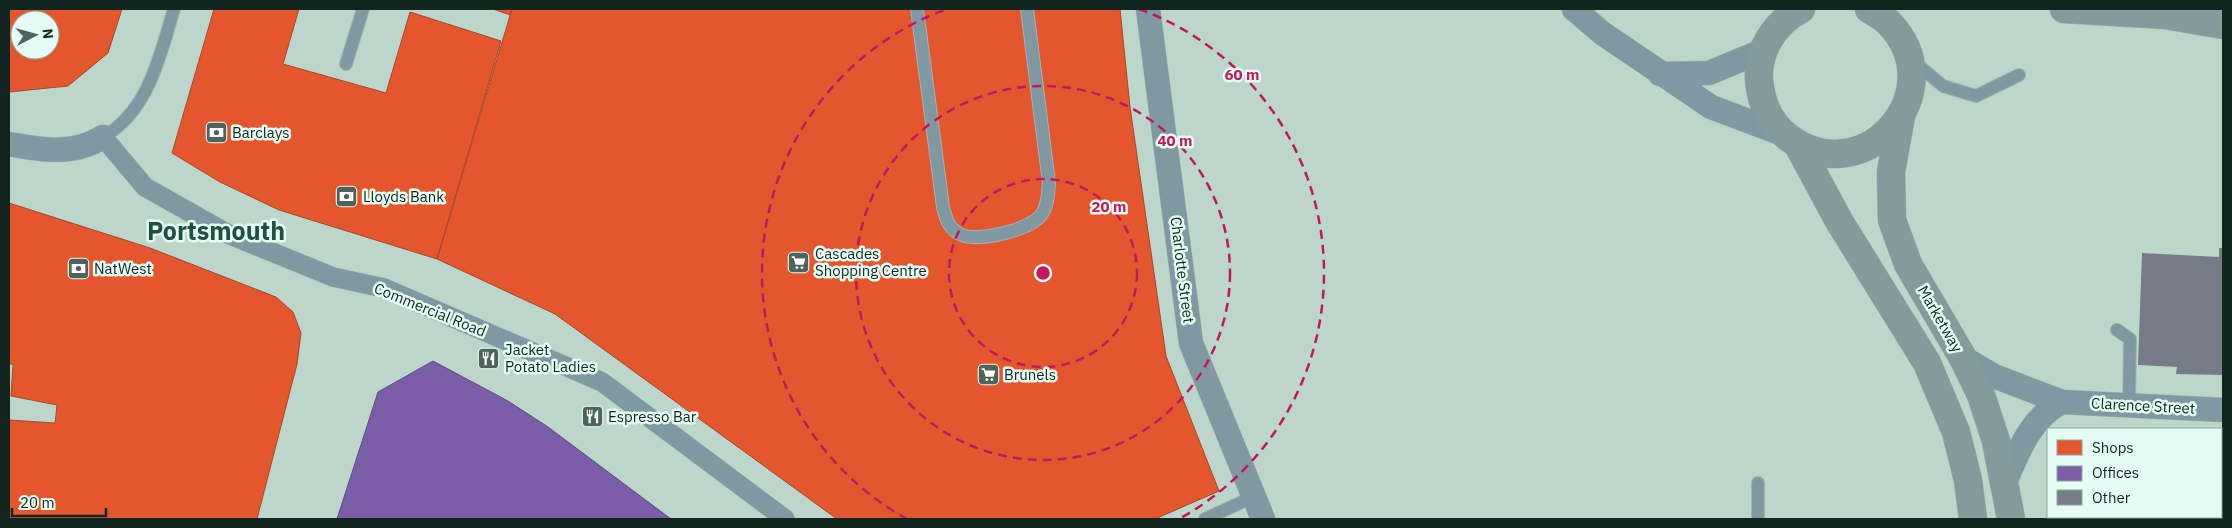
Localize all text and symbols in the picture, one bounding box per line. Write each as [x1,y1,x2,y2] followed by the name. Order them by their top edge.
[10,10,60,60] north arrow
[38,28,57,40] text: N
[1225,65,1259,84] text: 60 m
[204,121,228,145] bank icon: Barclays
[232,123,290,142] place label: Barclays
[1158,131,1192,150] text: 40 m
[335,185,359,209] bank icon: Lloyds Bank
[363,187,444,206] place label: Lloyds Bank
[1092,197,1126,216] text: 20 m
[147,214,285,247] district label: Portsmouth
[1167,216,1198,324] street label: Charlotte Street
[815,244,927,280] place label: Cascades Shopping Centre
[787,251,811,275] supermarket icon: Cascades Shopping Centre
[66,257,90,281] bank icon: NatWest
[94,259,152,278] place label: NatWest
[1034,264,1052,282] centre of rings
[371,278,489,341] street label: Commercial Road
[1914,282,1967,356] street label: Marketway
[505,340,596,376] place label: Jacket Potato Ladies
[477,347,501,371] restaurant icon: Jacket Potato Ladies
[976,363,1000,387] supermarket icon: Brunels
[1004,365,1056,384] place label: Brunels
[2091,393,2195,418] street label: Clarence Street
[580,405,604,429] restaurant icon: Espresso Bar
[608,407,697,426] place label: Espresso Bar
[2047,428,2222,518] legend
[2092,438,2134,457] text: Shops
[2092,463,2139,482] text: Offices
[12,486,106,518] scale bar
[2092,488,2131,507] text: Other
[20,493,55,512] text: 20 m

